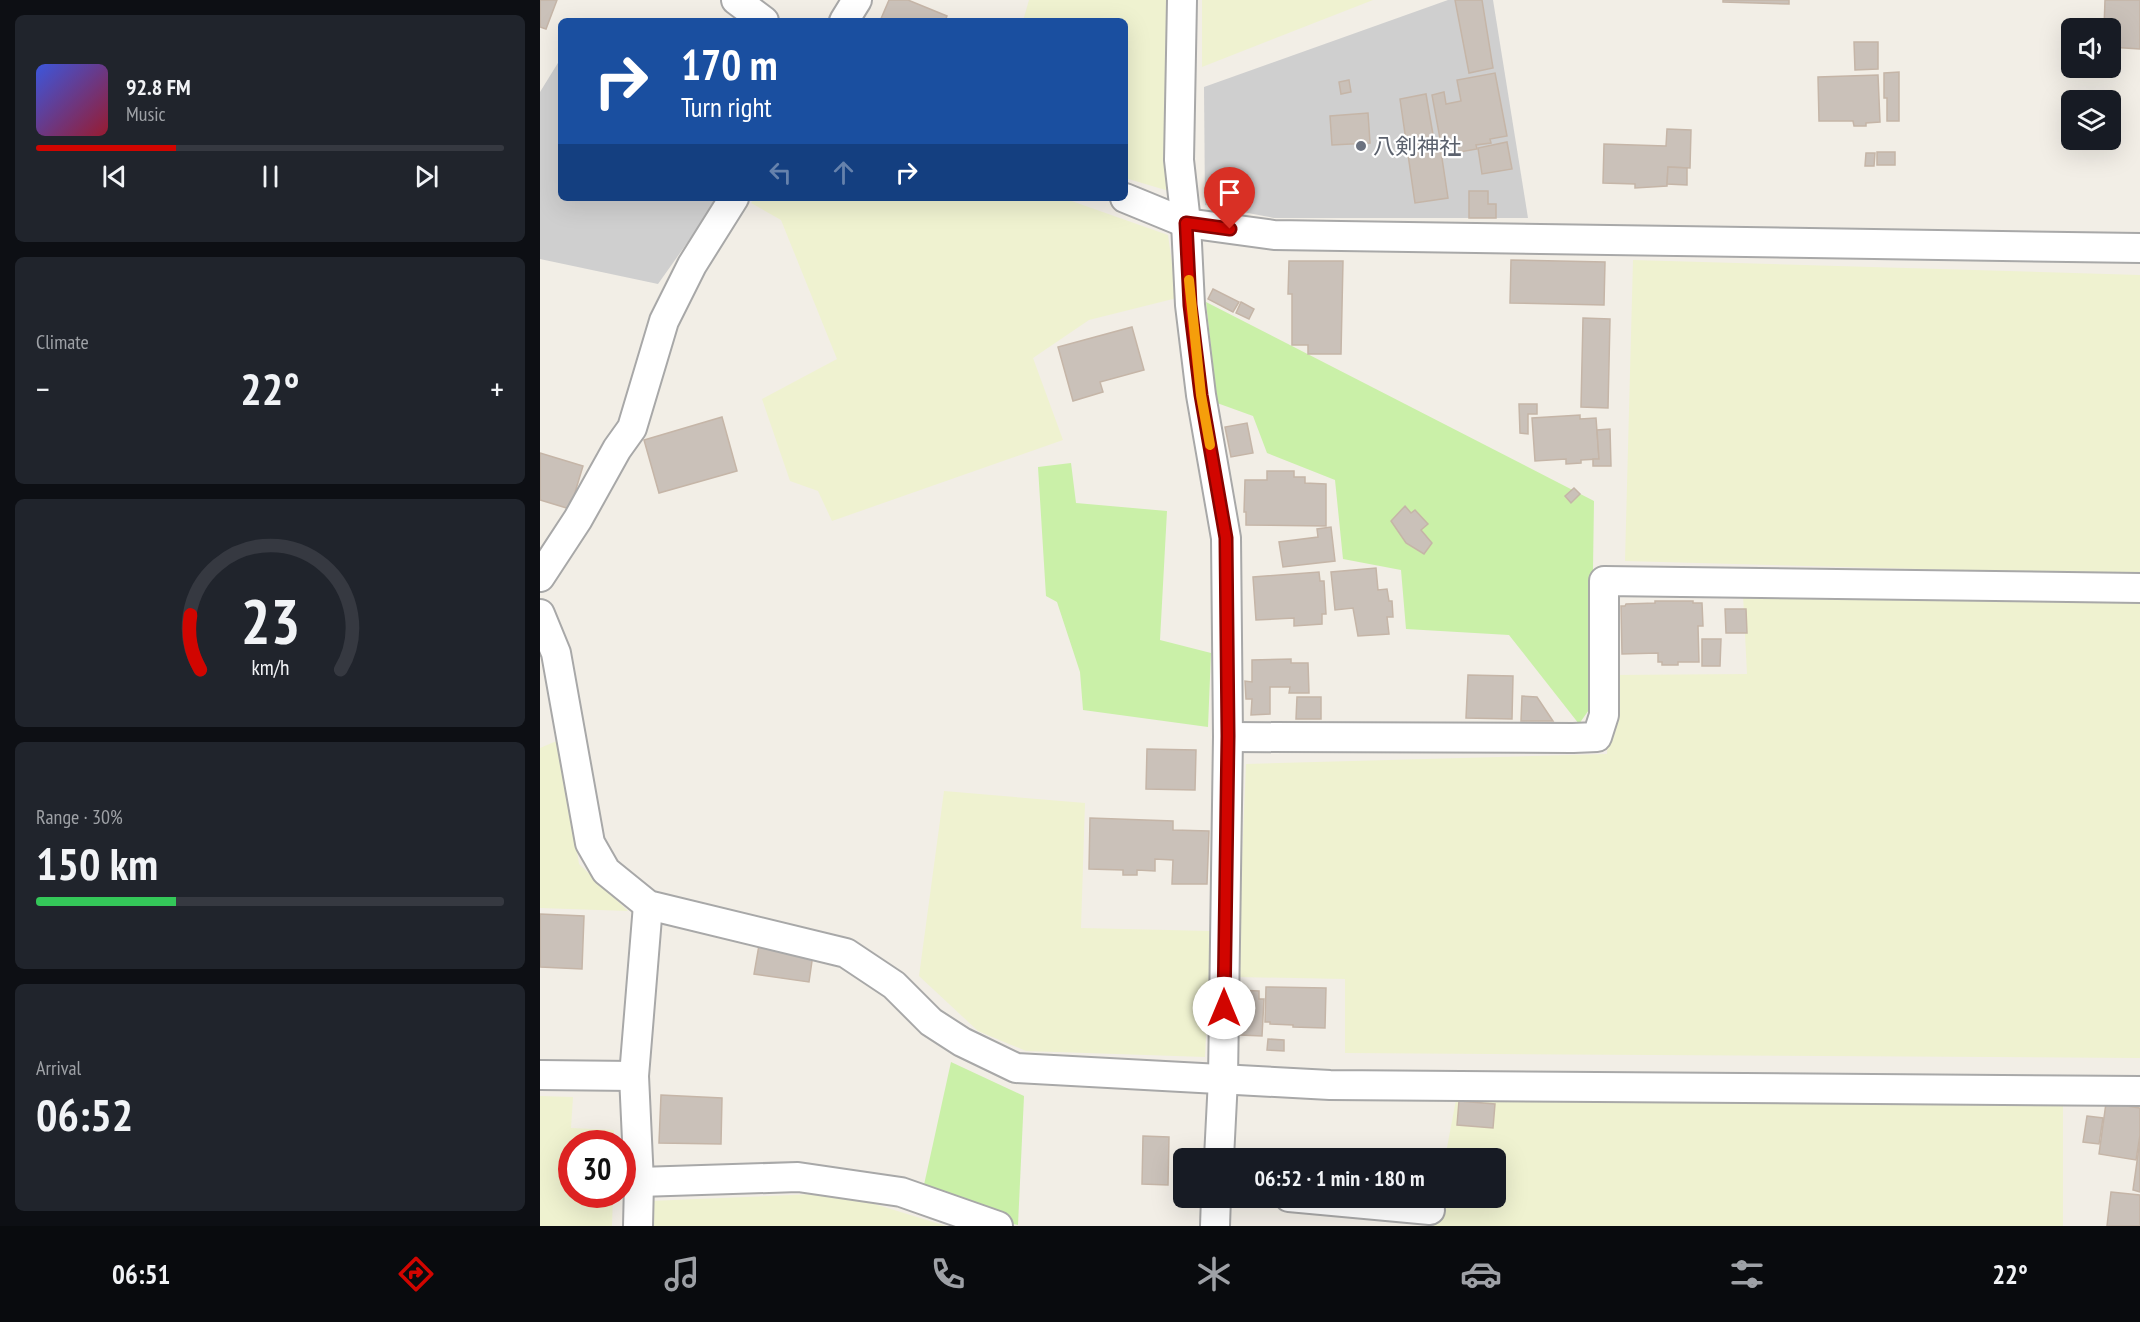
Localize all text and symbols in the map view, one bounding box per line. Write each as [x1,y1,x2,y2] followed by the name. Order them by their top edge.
[2061,18,2121,150] map controls
[2061,18,2121,78] button: sound
[681,37,778,92] text: 170 m
[582,42,660,120] icon: right
[126,73,191,101] text: 92.8 FM
[681,90,772,124] text: Turn right
[2061,90,2121,150] button: layers
[126,101,166,127] text: Music
[1373,132,1461,160] place label: 八剣神社
[1354,139,1368,153] marker: 八剣神社
[764,156,797,189] icon: left
[827,156,860,189] icon: ahead
[890,156,923,189] icon: right
[98,160,131,193] icon: previous
[254,160,287,193] icon: pause
[410,160,443,193] icon: next
[1204,167,1255,229] pin
[1213,176,1246,209] icon: arrive
[36,329,89,355] text: Climate
[240,359,300,417] text: 22°
[36,367,50,410] text: −
[490,367,504,410] text: +
[240,580,300,661] text: 23
[251,653,289,681] text: km/h
[36,804,123,830] text: Range · 30%
[36,834,158,892] text: 150 km
[1192,976,1256,1040] position arrow
[36,1055,81,1081] text: Arrival
[36,1085,133,1143] text: 06:52
[558,1130,636,1208] speed limit sign: 30
[1254,1164,1425,1192] text: 06:52 · 1 min · 180 m
[395,1253,437,1295] icon: directions
[661,1253,703,1295] icon: music
[927,1253,969,1295] icon: phone
[1193,1253,1235,1295] icon: climate
[1460,1253,1502,1295] icon: car
[1726,1253,1768,1295] icon: filters
[112,1257,171,1291] text: 06:51
[1992,1257,2028,1291] text: 22°

